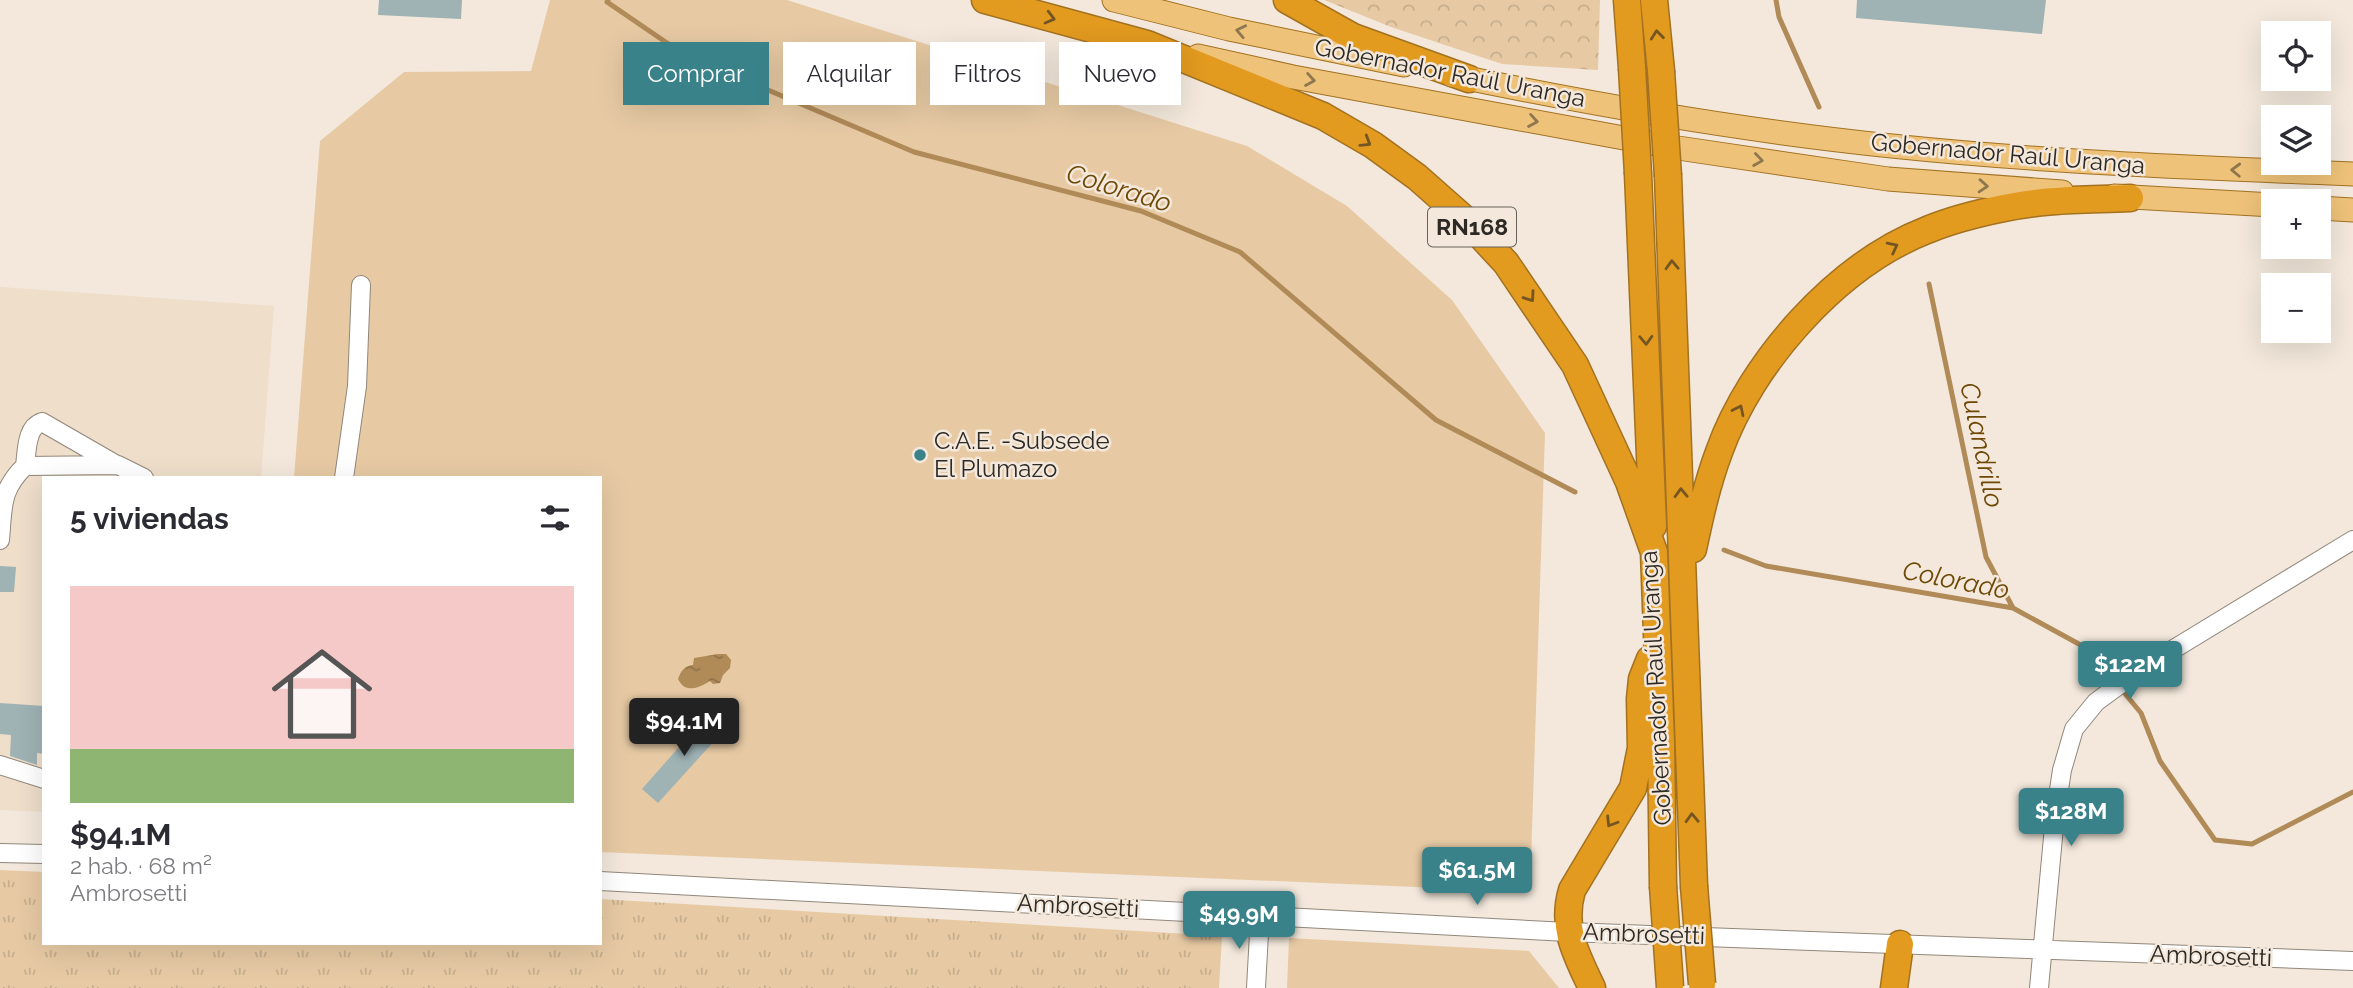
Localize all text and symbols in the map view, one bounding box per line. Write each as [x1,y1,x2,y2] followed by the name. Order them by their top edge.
[1044,10,1056,24] one-way arrow
[2261,21,2331,343] map controls
[2261,21,2331,91] button: locate
[1235,25,1247,40] one-way arrow
[1650,29,1665,40] one-way arrow
[1312,32,1588,113] street label: Gobernador Raúl Uranga
[623,42,769,105] chip: Comprar
[783,42,916,105] chip: Alquilar
[930,42,1045,105] chip: Filtros
[1059,42,1181,105] chip: Nuevo
[1303,72,1315,87] one-way arrow
[2261,105,2331,175] button: layers
[1527,113,1539,128] one-way arrow
[1870,127,2146,180] street label: Gobernador Raúl Uranga
[1358,133,1371,146] one-way arrow
[1752,152,1763,167] one-way arrow
[1063,158,1175,218] water label: Colorado
[2230,162,2241,177] one-way arrow
[1978,178,1989,193] one-way arrow
[2261,189,2331,259] button: +
[1428,208,1516,246] road number: RN168
[1886,242,1898,256] one-way arrow
[1664,260,1679,271] one-way arrow
[2261,273,2331,343] button: −
[1522,289,1534,302] one-way arrow
[1638,335,1653,346] one-way arrow
[1954,380,2010,510] water label: Culandrillo
[1730,405,1744,417] one-way arrow
[934,426,1110,483] place label: C.A.E. -Subsede El Plumazo
[912,447,928,463] marker: C.A.E. -Subsede El Plumazo
[1673,487,1688,498] one-way arrow
[536,499,574,537] icon: filters
[70,501,229,536] text: 5 viviendas
[1634,550,1677,826] street label: Gobernador Raúl Uranga
[1900,555,2012,605] water label: Colorado
[259,631,385,757] icon: home
[2081,642,2179,701] pin: $122M
[2094,650,2166,677] text: $122M
[627,698,741,758] pin: $94.1M
[645,707,723,734] text: $94.1M
[2022,788,2120,848] pin: $128M
[2035,797,2107,824] text: $128M
[1684,812,1699,823] one-way arrow
[1607,815,1620,828] one-way arrow
[70,817,171,852] text: $94.1M
[1420,848,1534,907] pin: $61.5M
[70,852,212,879] text: 2 hab. · 68 m²
[1438,856,1516,883] text: $61.5M
[70,879,187,906] text: Ambrosetti
[1016,888,1140,923] street label: Ambrosetti
[1182,892,1296,951] pin: $49.9M
[1199,900,1279,927] text: $49.9M
[1582,917,1706,950] street label: Ambrosetti
[2149,939,2273,972] street label: Ambrosetti

